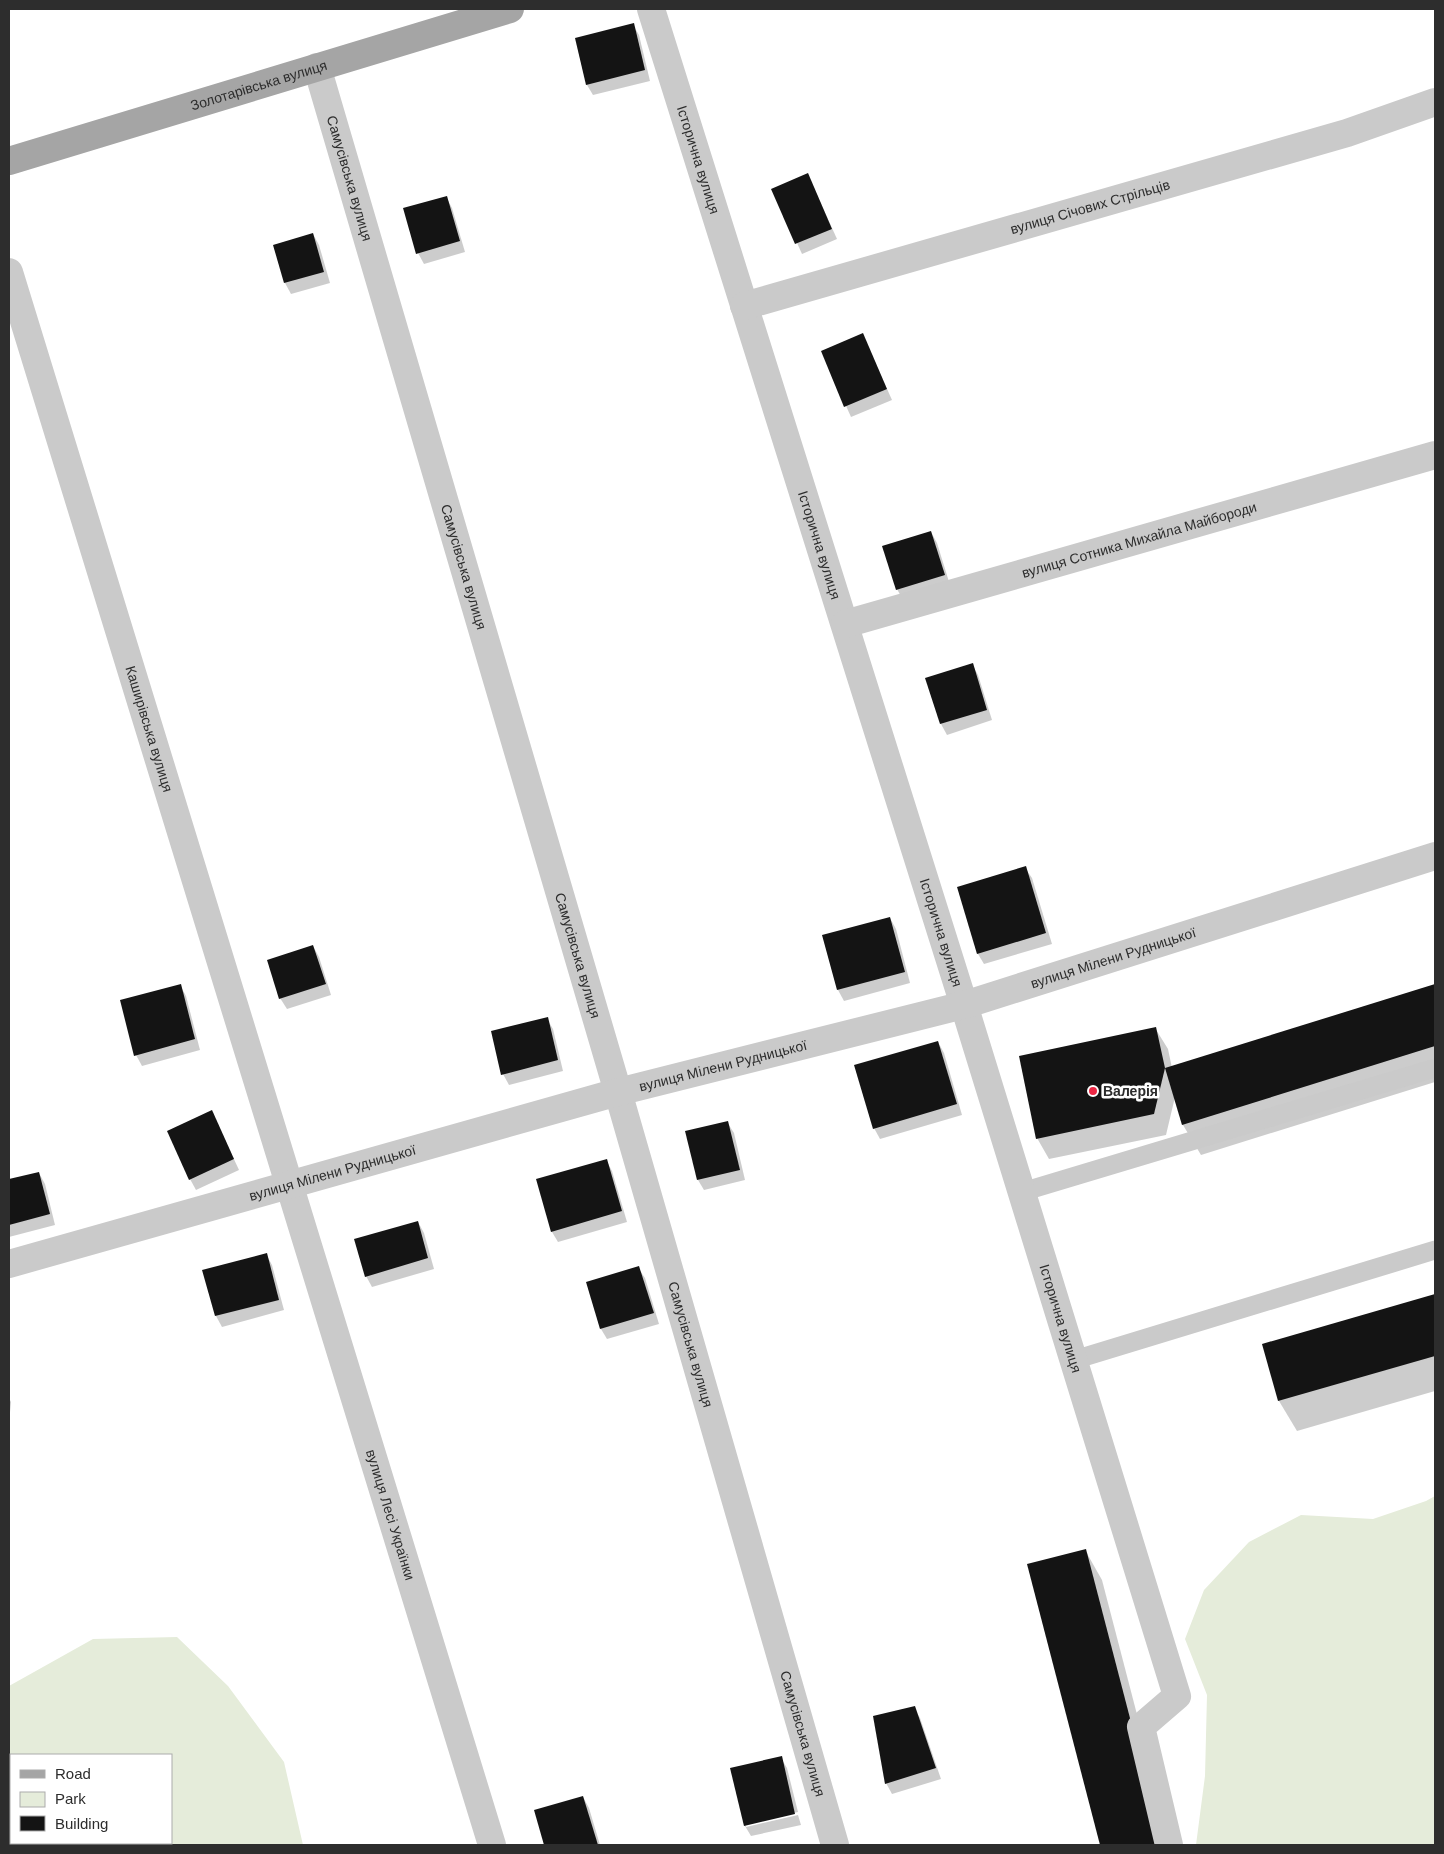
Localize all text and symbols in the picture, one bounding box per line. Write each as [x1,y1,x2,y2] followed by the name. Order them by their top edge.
[189,57,329,113] street label: Золотарівська вулиця
[674,104,723,216] street label: Історична вулиця
[324,114,376,243] street label: Самусівська вулиця
[1008,176,1172,237] street label: вулиця Січових Стрільців
[795,489,844,601] street label: Історична вулиця
[1020,499,1258,581] street label: вулиця Сотника Михайла Майбороди
[438,502,490,632] street label: Самусівська вулиця
[122,664,176,794] street label: Каширівська вулиця
[917,876,966,989] street label: Історична вулиця
[552,891,604,1020] street label: Самусівська вулиця
[1028,924,1198,991] street label: вулиця Мілени Рудницької
[637,1037,809,1094] street label: вулиця Мілени Рудницької
[1103,1083,1158,1099] place label: Валерія
[1087,1085,1099,1097] marker: Валерія
[247,1142,418,1204] street label: вулиця Мілени Рудницької
[1036,1262,1085,1375] street label: Історична вулиця
[665,1280,716,1409] street label: Самусівська вулиця
[363,1447,418,1582] street label: вулиця Лесі Українки
[777,1669,829,1798] street label: Самусівська вулиця
[10,1754,172,1844] legend
[55,1765,91,1782] text: Road
[55,1790,86,1807] text: Park
[55,1815,108,1832] text: Building

